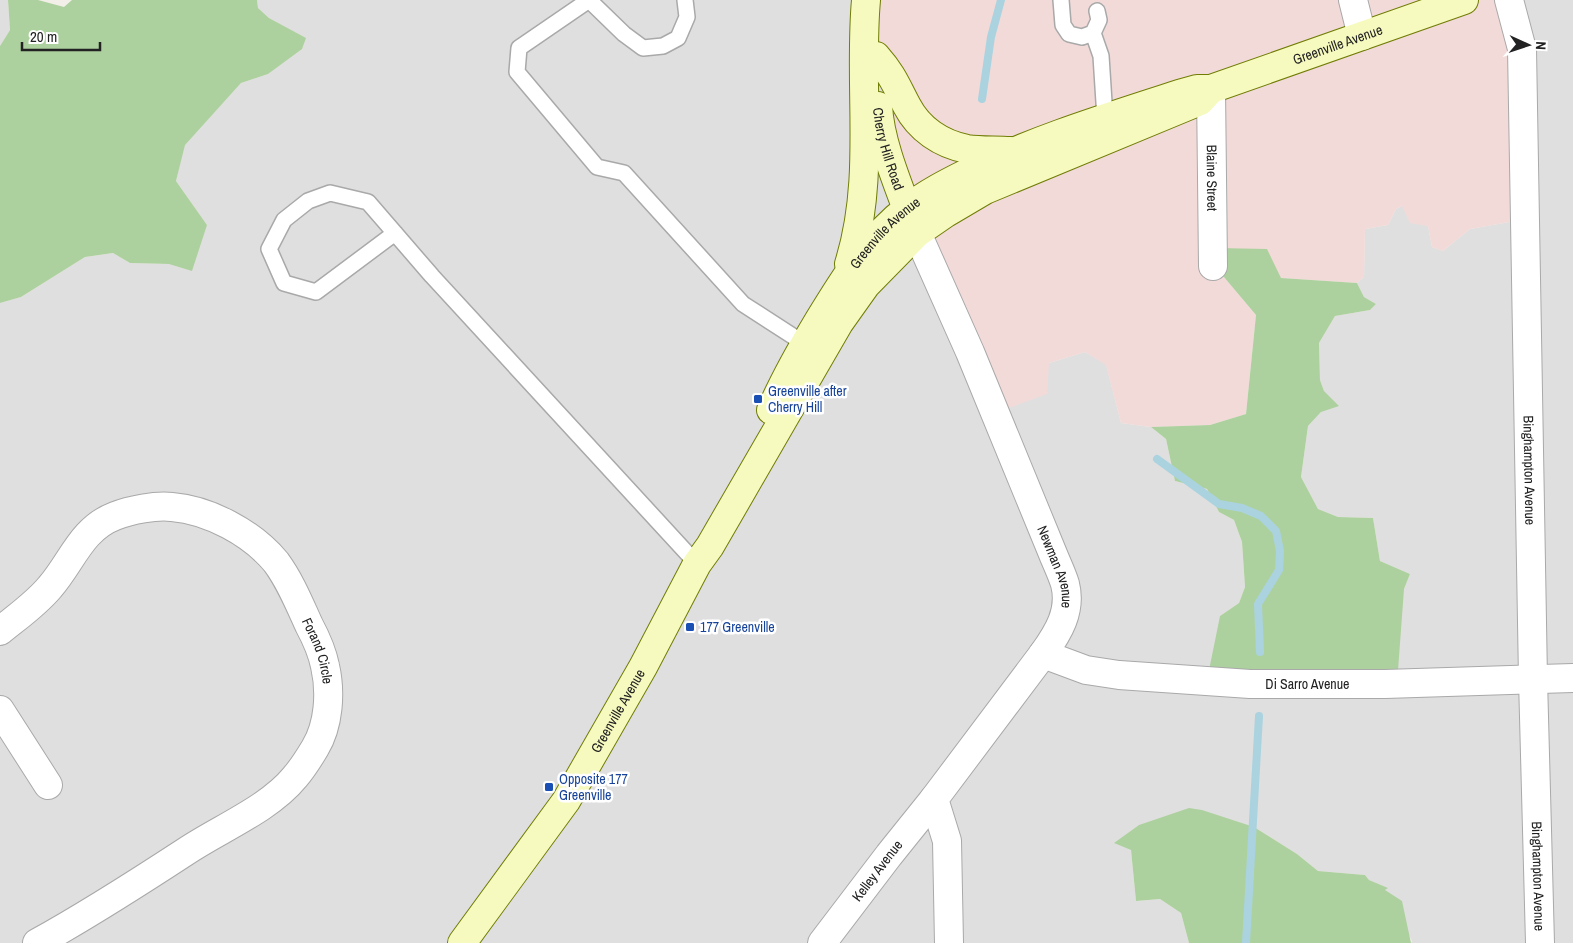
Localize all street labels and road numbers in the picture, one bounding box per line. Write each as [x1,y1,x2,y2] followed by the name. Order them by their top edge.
[1290,20,1385,69] street label: Greenville Avenue
[869,107,908,193] street label: Cherry Hill Road
[1203,145,1221,211] street label: Blaine Street
[846,193,924,272] street label: Greenville Avenue
[1519,415,1539,525] street label: Binghampton Avenue
[1033,523,1076,609] street label: Newman Avenue
[298,615,337,685] street label: Forand Circle
[587,666,649,756] street label: Greenville Avenue
[1265,675,1350,693] street label: Di Sarro Avenue
[1528,821,1549,931] street label: Binghampton Avenue
[848,836,906,905] street label: Kelley Avenue

